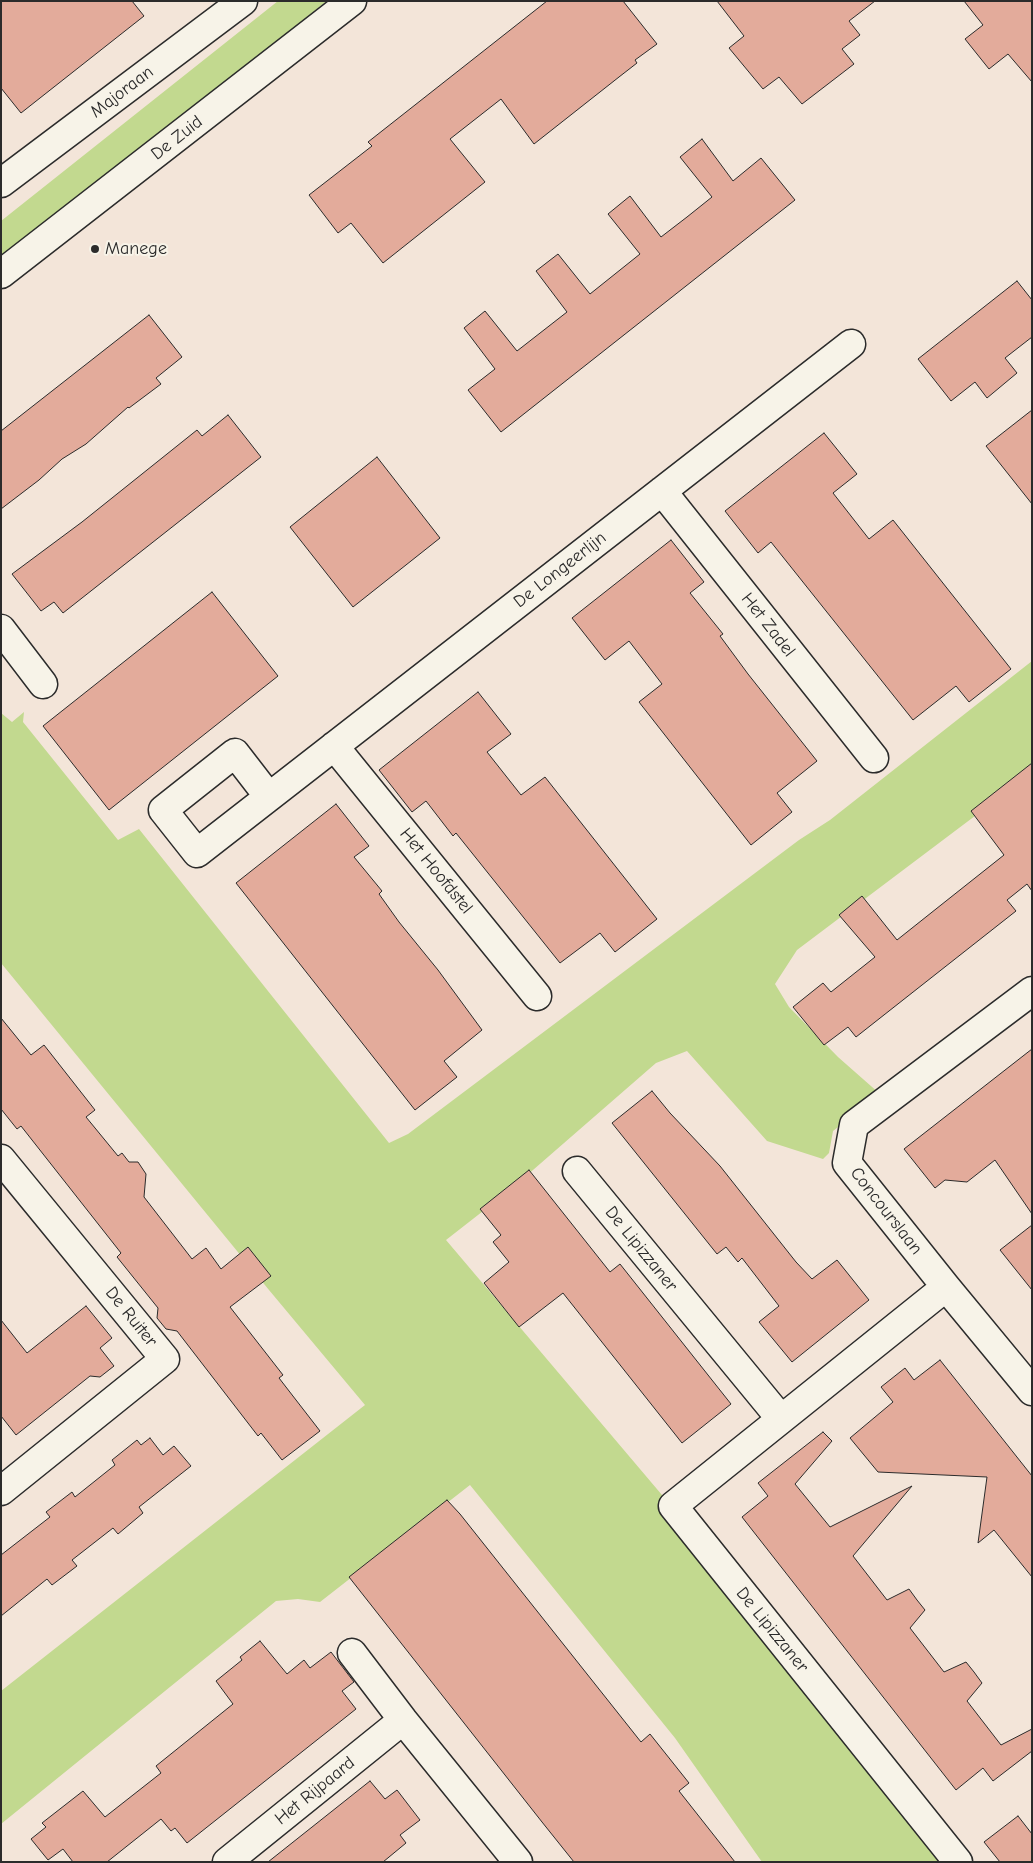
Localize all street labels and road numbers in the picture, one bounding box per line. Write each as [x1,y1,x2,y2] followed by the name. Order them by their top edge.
[86,61,158,123] street label: Majoraan
[147,111,207,165] street label: De Zuid
[509,527,611,613] street label: De Longeerlijn
[736,589,800,661] street label: Het Zadel
[395,824,477,918] street label: Het Hoofdstel
[845,1163,927,1259] street label: Concourslaan
[600,1202,682,1296] street label: De Lipizzaner
[100,1283,162,1351] street label: De Ruiter
[731,1583,813,1677] street label: De Lipizzaner
[271,1752,359,1830] street label: Het Rijpaard

